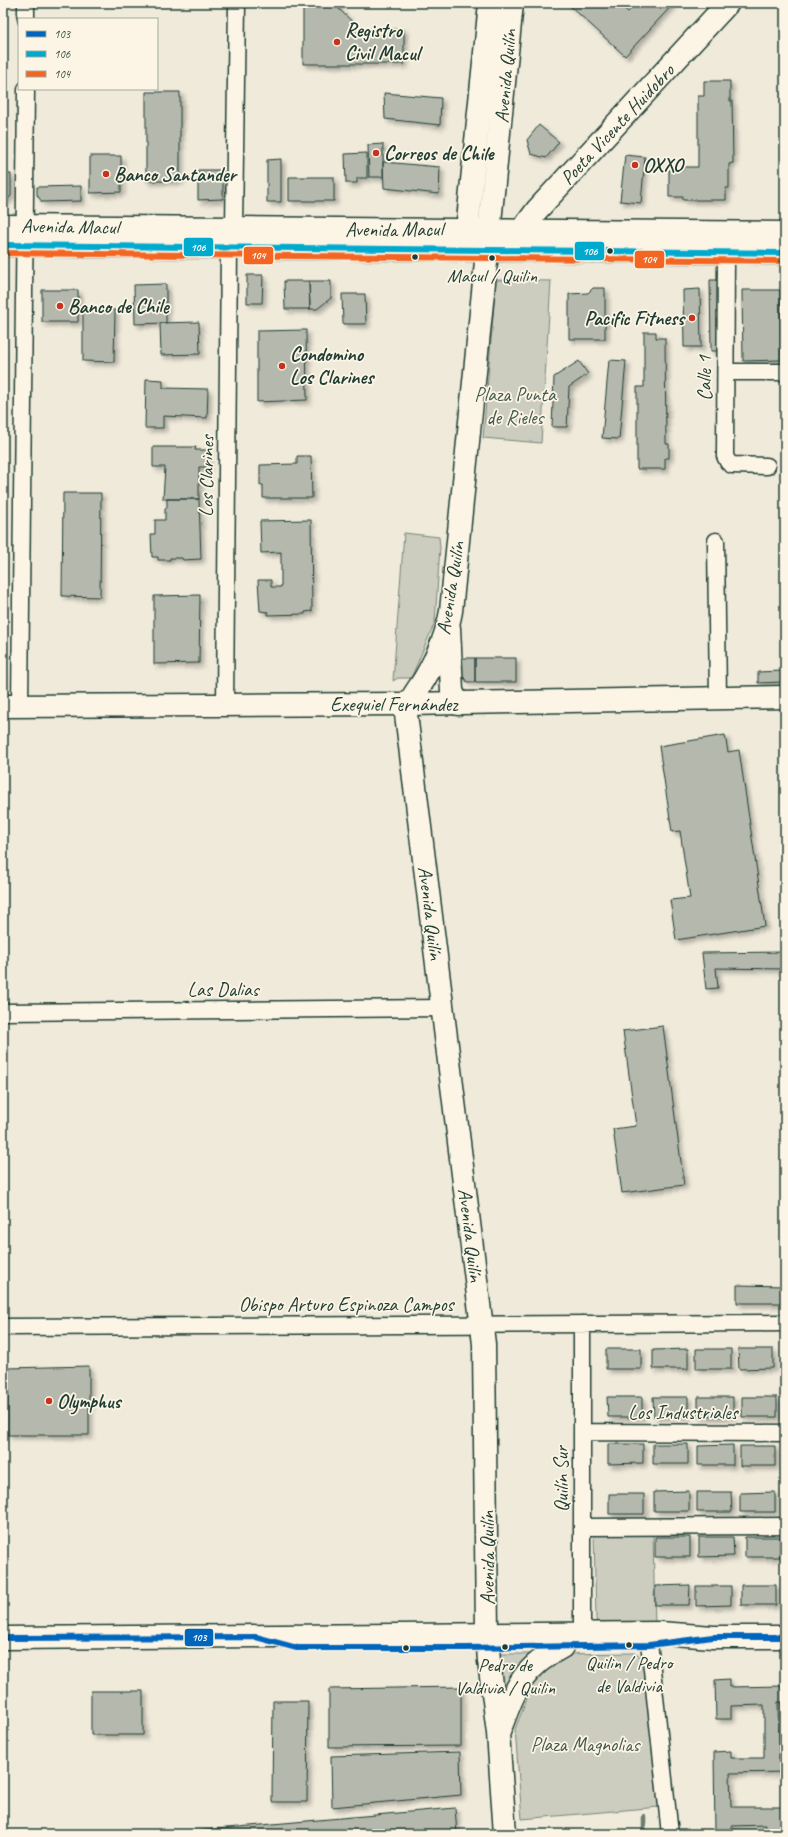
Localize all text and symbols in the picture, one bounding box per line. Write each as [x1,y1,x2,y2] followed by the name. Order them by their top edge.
[18,18,158,90] legend
[345,18,424,66] place label: Registro Civil Macul
[54,26,72,42] text: 103
[489,27,522,124] street label: Avenida Quilín
[332,37,342,47] marker: Registro Civil Macul
[54,46,71,62] text: 106
[555,58,680,190] street label: Poeta Vicente Huidobro
[54,66,72,82] text: 104
[384,141,495,166] place label: Correos de Chile
[371,148,381,158] marker: Correos de Chile
[643,153,685,178] place label: OXXO
[630,160,640,170] marker: OXXO
[114,162,239,187] place label: Banco Santander
[101,169,111,179] marker: Banco Santander
[21,213,123,240] street label: Avenida Macul
[345,217,446,242] street label: Avenida Macul
[183,237,214,257] line badge: 106
[190,240,206,254] text: 106
[574,241,605,261] line badge: 106
[582,244,598,258] text: 106
[243,246,274,265] line badge: 104
[605,246,615,256] unlabelled marker
[251,248,267,262] text: 104
[634,250,665,269] line badge: 104
[410,252,420,262] unlabelled marker
[642,252,658,266] text: 104
[487,253,497,263] marker: Macul / Quilin
[447,264,537,288] place label: Macul / Quilin
[68,294,170,319] place label: Banco de Chile
[55,301,65,311] marker: Banco de Chile
[584,306,686,331] place label: Pacific Fitness
[687,313,697,323] marker: Pacific Fitness
[290,342,375,390] place label: Condomino Los Clarines
[692,354,717,401] street label: Calle 1
[277,361,287,371] marker: Condomino Los Clarines
[474,382,557,430] park label: Plaza Punta de Rieles
[193,433,220,517] street label: Los Clarines
[431,539,470,636] street label: Avenida Quilín
[330,692,459,717] street label: Exequiel Fernández
[412,865,449,962] street label: Avenida Quilín
[187,977,261,1002] street label: Las Dalias
[452,1187,489,1284] street label: Avenida Quilín
[239,1292,455,1317] street label: Obispo Arturo Espinoza Campos
[57,1389,122,1415] place label: Olymphus
[44,1396,54,1406] marker: Olymphus
[628,1400,740,1425] street label: Los Industriales
[549,1444,574,1512] street label: Quilín Sur
[475,1510,500,1605] street label: Avenida Quilín
[184,1628,214,1647] line badge: 103
[192,1630,207,1644] text: 103
[624,1640,634,1650] marker: Quilin / Pedro de Valdivia
[500,1642,510,1652] marker: Pedro de Valdivia / Quilin
[401,1643,411,1653] unlabelled marker
[586,1651,675,1698] place label: Quilin / Pedro de Valdivia
[455,1653,555,1700] place label: Pedro de Valdivia / Quilin
[531,1732,642,1757] park label: Plaza Magnolias

